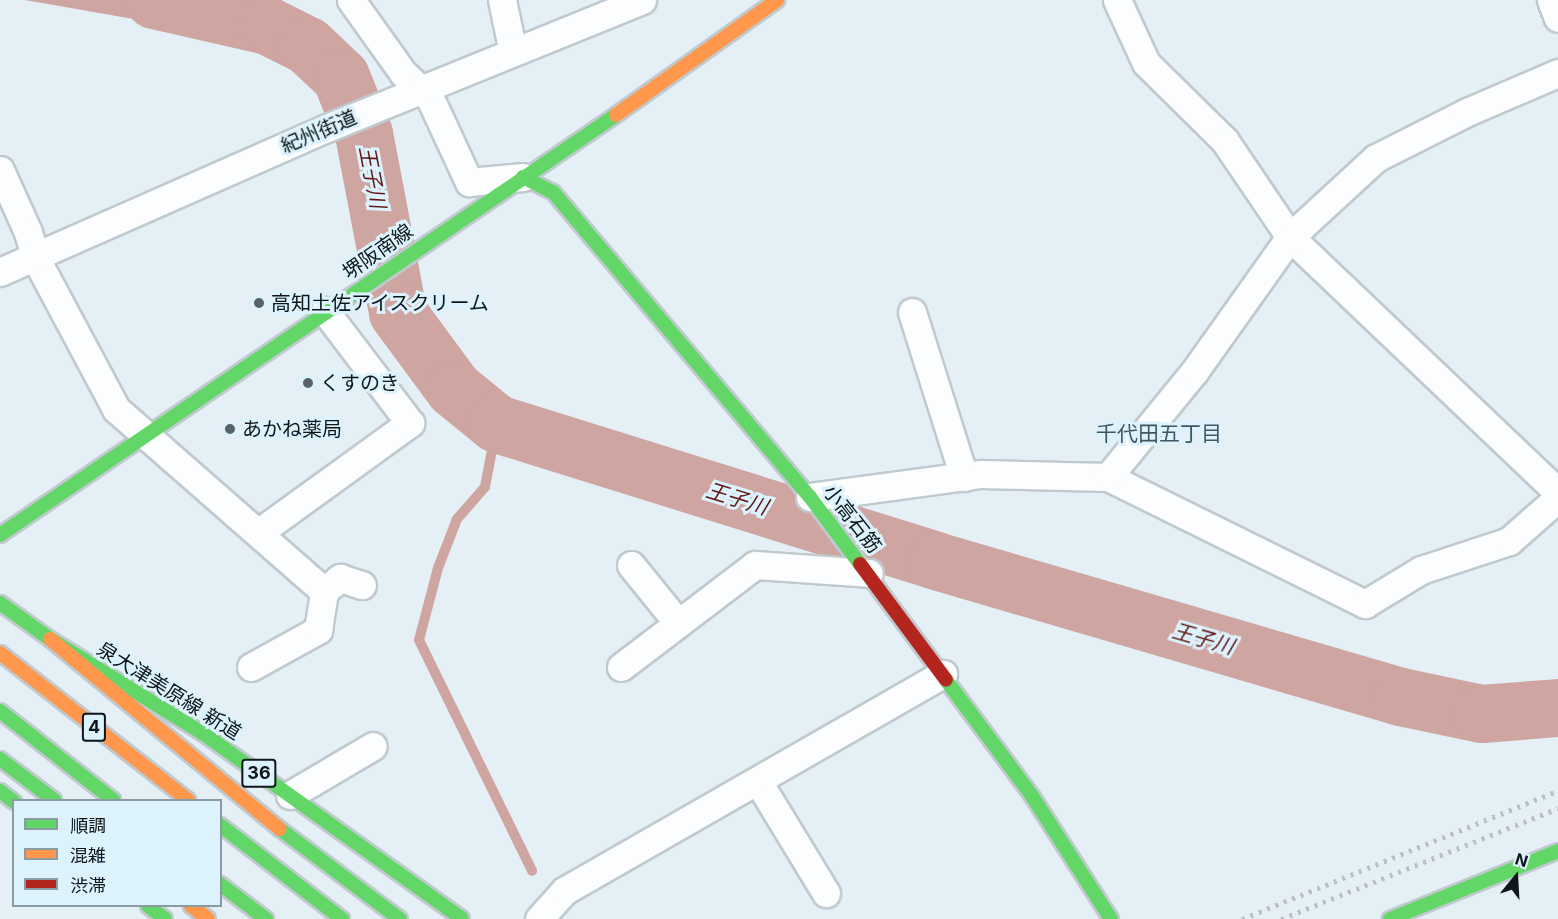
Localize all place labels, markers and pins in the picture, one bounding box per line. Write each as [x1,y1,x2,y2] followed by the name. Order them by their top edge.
[271,291,491,315] place label: 高知土佐アイスクリーム
[252,296,266,310] marker: 高知土佐アイスクリーム
[320,371,400,395] place label: くすのき
[301,376,315,390] marker: くすのき
[242,417,342,441] place label: あかね薬局
[223,422,237,436] marker: あかね薬局

